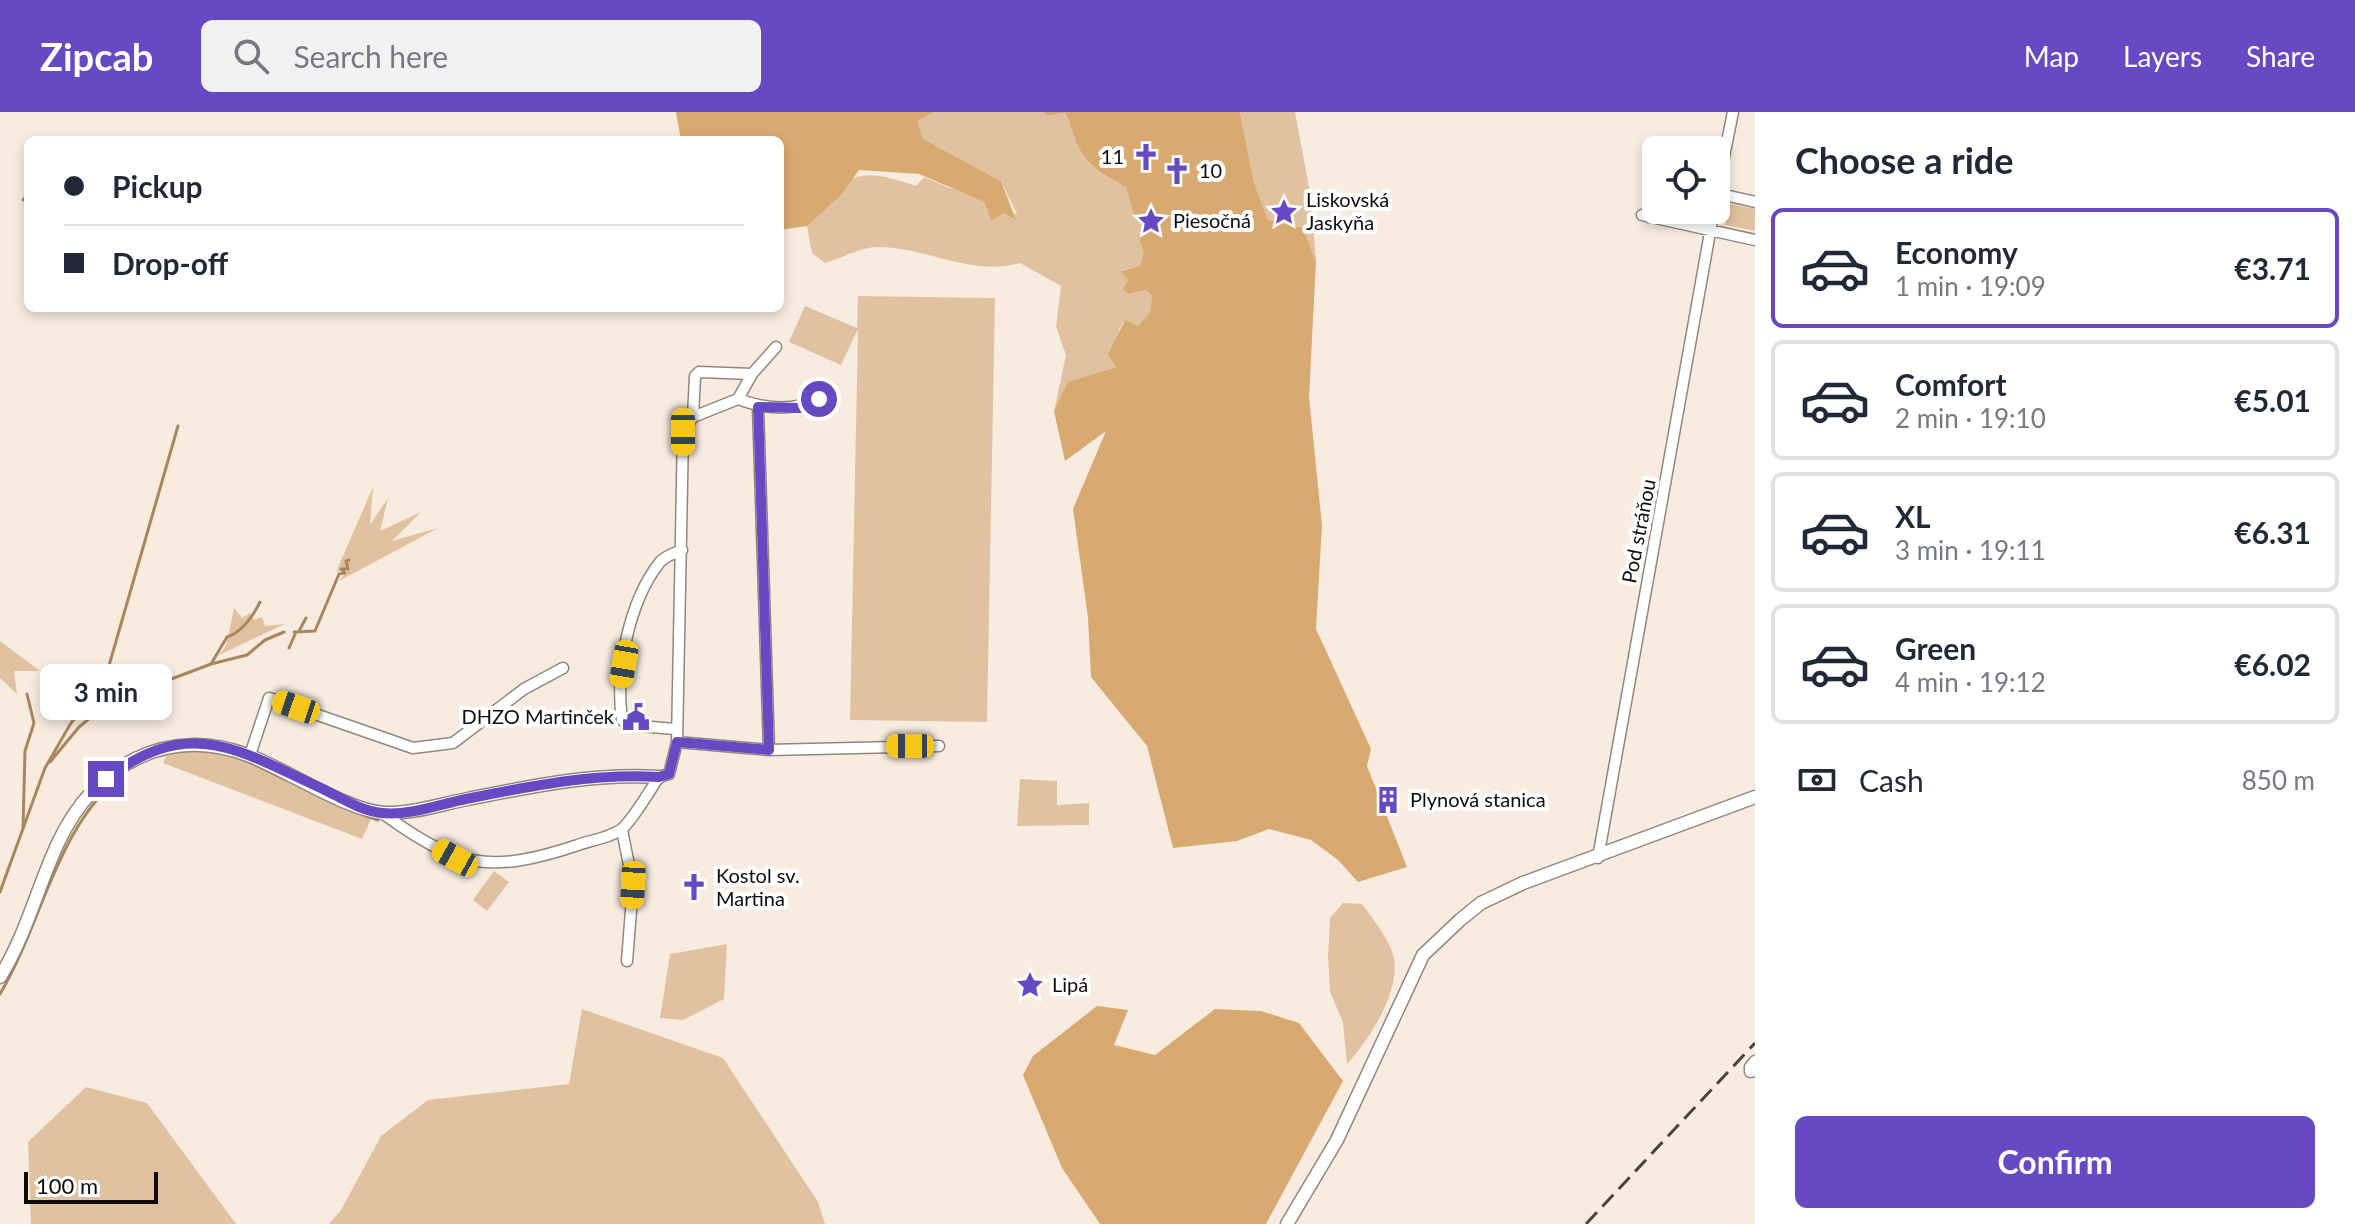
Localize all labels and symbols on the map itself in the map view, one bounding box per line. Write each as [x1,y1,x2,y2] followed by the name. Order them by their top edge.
[1131,142,1161,172] church icon: 11
[1101,144,1124,168] place label: 11
[1162,156,1192,186] church icon: 10
[1199,158,1222,182] place label: 10
[1306,187,1389,234] place label: Liskovská Jaskyňa
[1269,197,1299,227] place icon: Liskovská Jaskyňa
[1136,206,1166,236] place icon: Piesočná
[1173,208,1251,232] place label: Piesočná
[801,381,837,417] route start
[671,408,695,456] car
[1616,477,1660,585] street label: Pod stráňou
[608,638,640,690] car
[40,663,172,719] callout: 3 min
[269,688,323,726] car
[621,702,651,732] public building icon: DHZO Martinček
[462,704,615,728] place label: DHZO Martinček
[886,734,934,758] car
[88,761,124,797] route end
[1373,785,1403,815] building icon: Plynová stanica
[1410,787,1546,811] place label: Plynová stanica
[428,836,482,880] car
[620,860,646,910] car
[716,863,800,910] place label: Kostol sv. Martina
[679,872,709,902] church icon: Kostol sv. Martina
[1015,970,1045,1000] place icon: Lipá
[1052,972,1088,996] place label: Lipá
[24,1168,158,1204] scale bar

